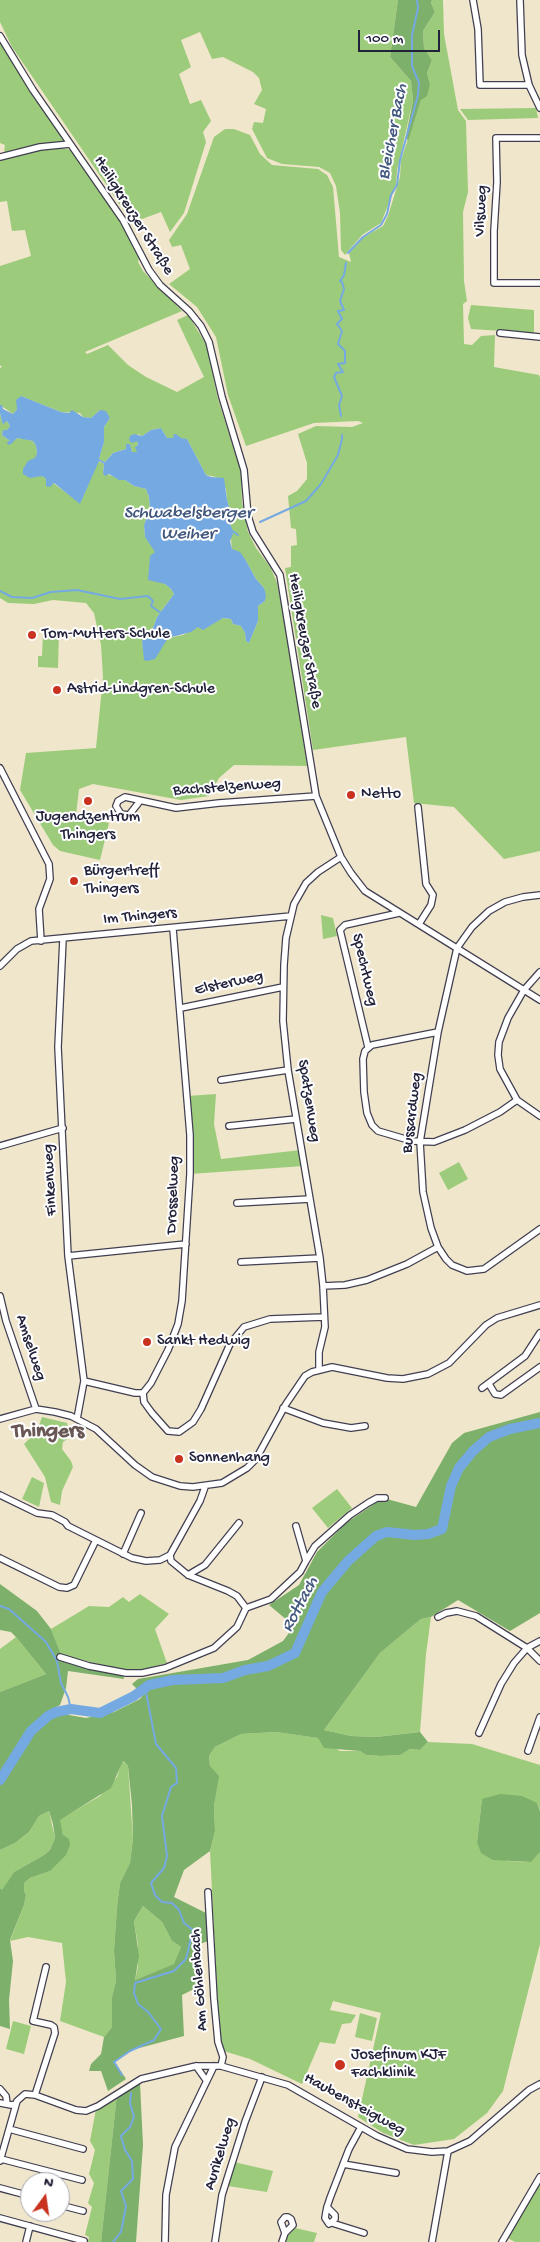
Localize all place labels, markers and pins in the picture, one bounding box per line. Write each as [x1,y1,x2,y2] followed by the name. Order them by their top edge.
[42,625,170,645] place label: Tom-Mutters-Schule
[26,629,38,641] marker: Tom-Mutters-Schule
[67,680,215,700] place label: Astrid-Lindgren-Schule
[51,684,63,696] marker: Astrid-Lindgren-Schule
[361,785,401,805] place label: Netto
[345,789,357,801] marker: Netto
[82,795,94,807] marker: Jugendzentrum Thingers
[36,808,140,846] place label: Jugendzentrum Thingers
[84,862,159,900] place label: Bürgertreff Thingers
[68,875,80,887] marker: Bürgertreff Thingers
[157,1332,250,1352] place label: Sankt Hedwig
[141,1336,153,1348] marker: Sankt Hedwig
[189,1449,270,1469] place label: Sonnenhang
[173,1453,185,1465] marker: Sonnenhang
[351,2046,446,2084] place label: Josefinum KJF Fachklinik
[333,2058,347,2072] marker: Josefinum KJF Fachklinik

